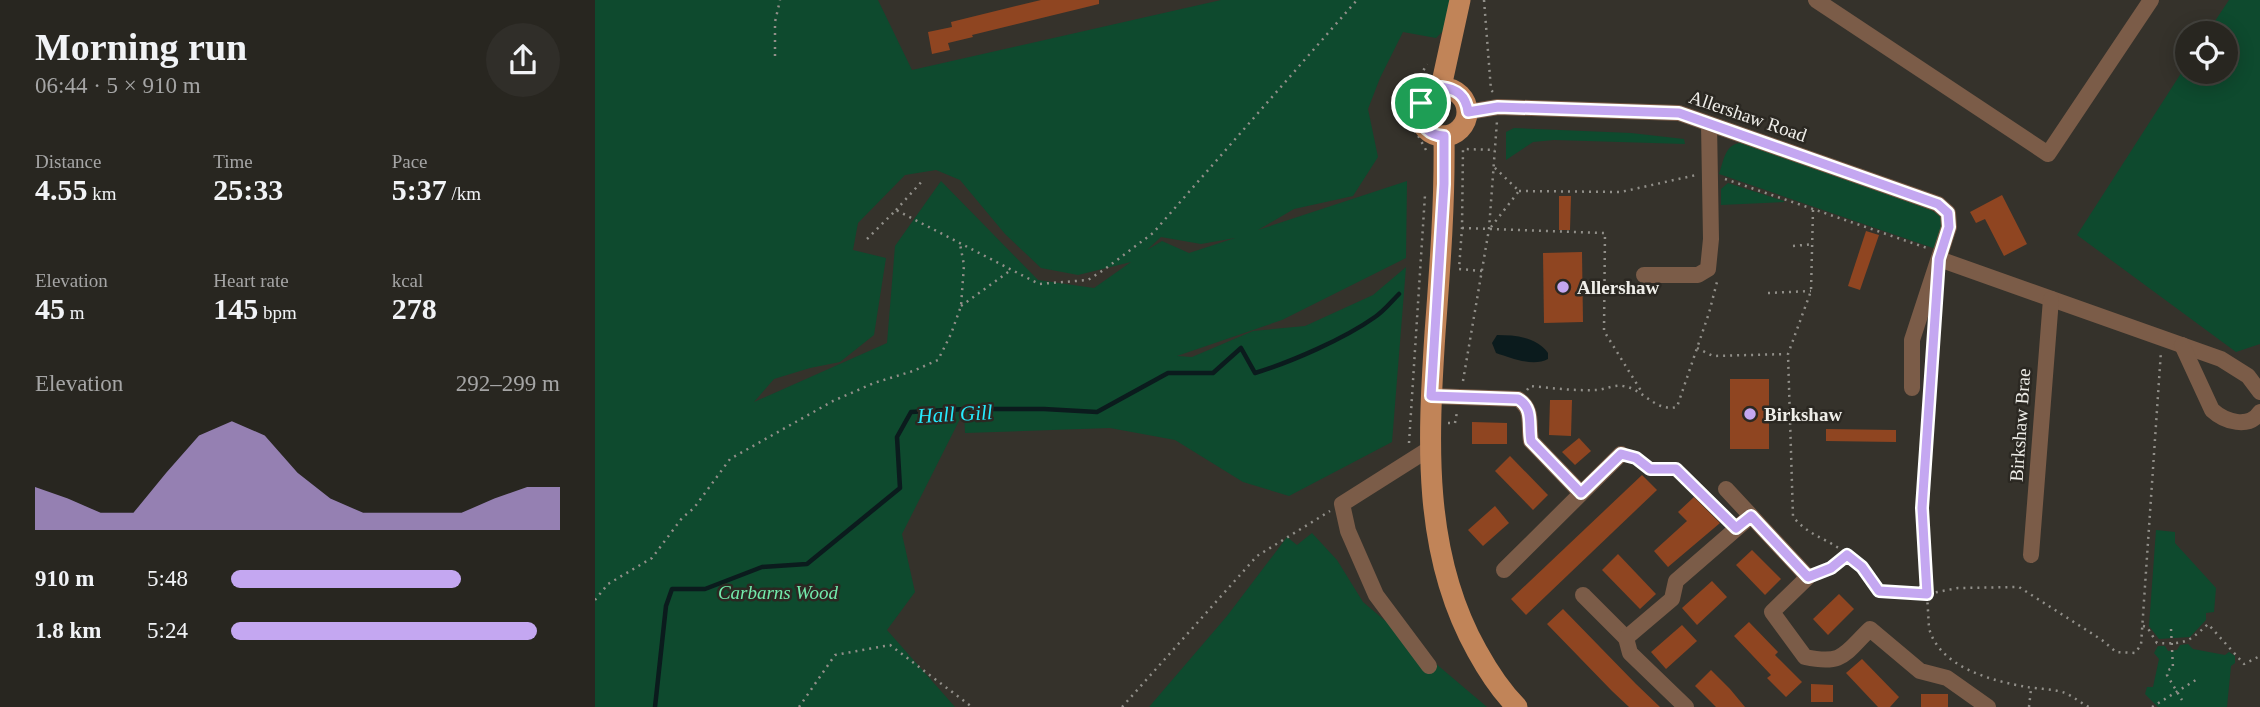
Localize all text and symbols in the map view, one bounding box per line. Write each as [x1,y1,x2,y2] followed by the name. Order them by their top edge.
[2175,21,2238,84] map controls
[2175,21,2238,84] button: locate
[486,23,560,97] button: share
[35,26,247,68] text: Morning run
[35,73,201,98] text: 06:44 · 5 × 910 m
[1391,73,1451,133] pin
[1402,84,1440,122] icon: arrive
[1686,86,1810,146] street label: Allershaw Road
[35,151,101,172] text: Distance
[213,151,253,172] text: Time
[392,151,428,172] text: Pace
[35,173,88,206] text: 4.55
[213,173,283,206] text: 25:33
[392,173,447,206] text: 5:37
[88,183,117,204] text: km
[447,183,481,204] text: /km
[35,270,108,291] text: Elevation
[213,270,289,291] text: Heart rate
[392,270,423,291] text: kcal
[1577,277,1660,298] place label: Allershaw
[1555,279,1571,295] marker: Allershaw
[35,292,65,325] text: 45
[213,292,258,325] text: 145
[392,292,437,325] text: 278
[65,302,85,323] text: m
[258,302,297,323] text: bpm
[2006,368,2034,482] street label: Birkshaw Brae
[35,371,123,396] text: Elevation
[456,371,560,396] text: 292–299 m
[916,400,993,428] water label: Hall Gill
[1764,404,1842,425] place label: Birkshaw
[1742,406,1758,422] marker: Birkshaw
[35,566,94,591] text: 910 m
[147,566,188,591] text: 5:48
[718,582,839,603] park label: Carbarns Wood
[35,618,101,643] text: 1.8 km
[147,618,188,643] text: 5:24

